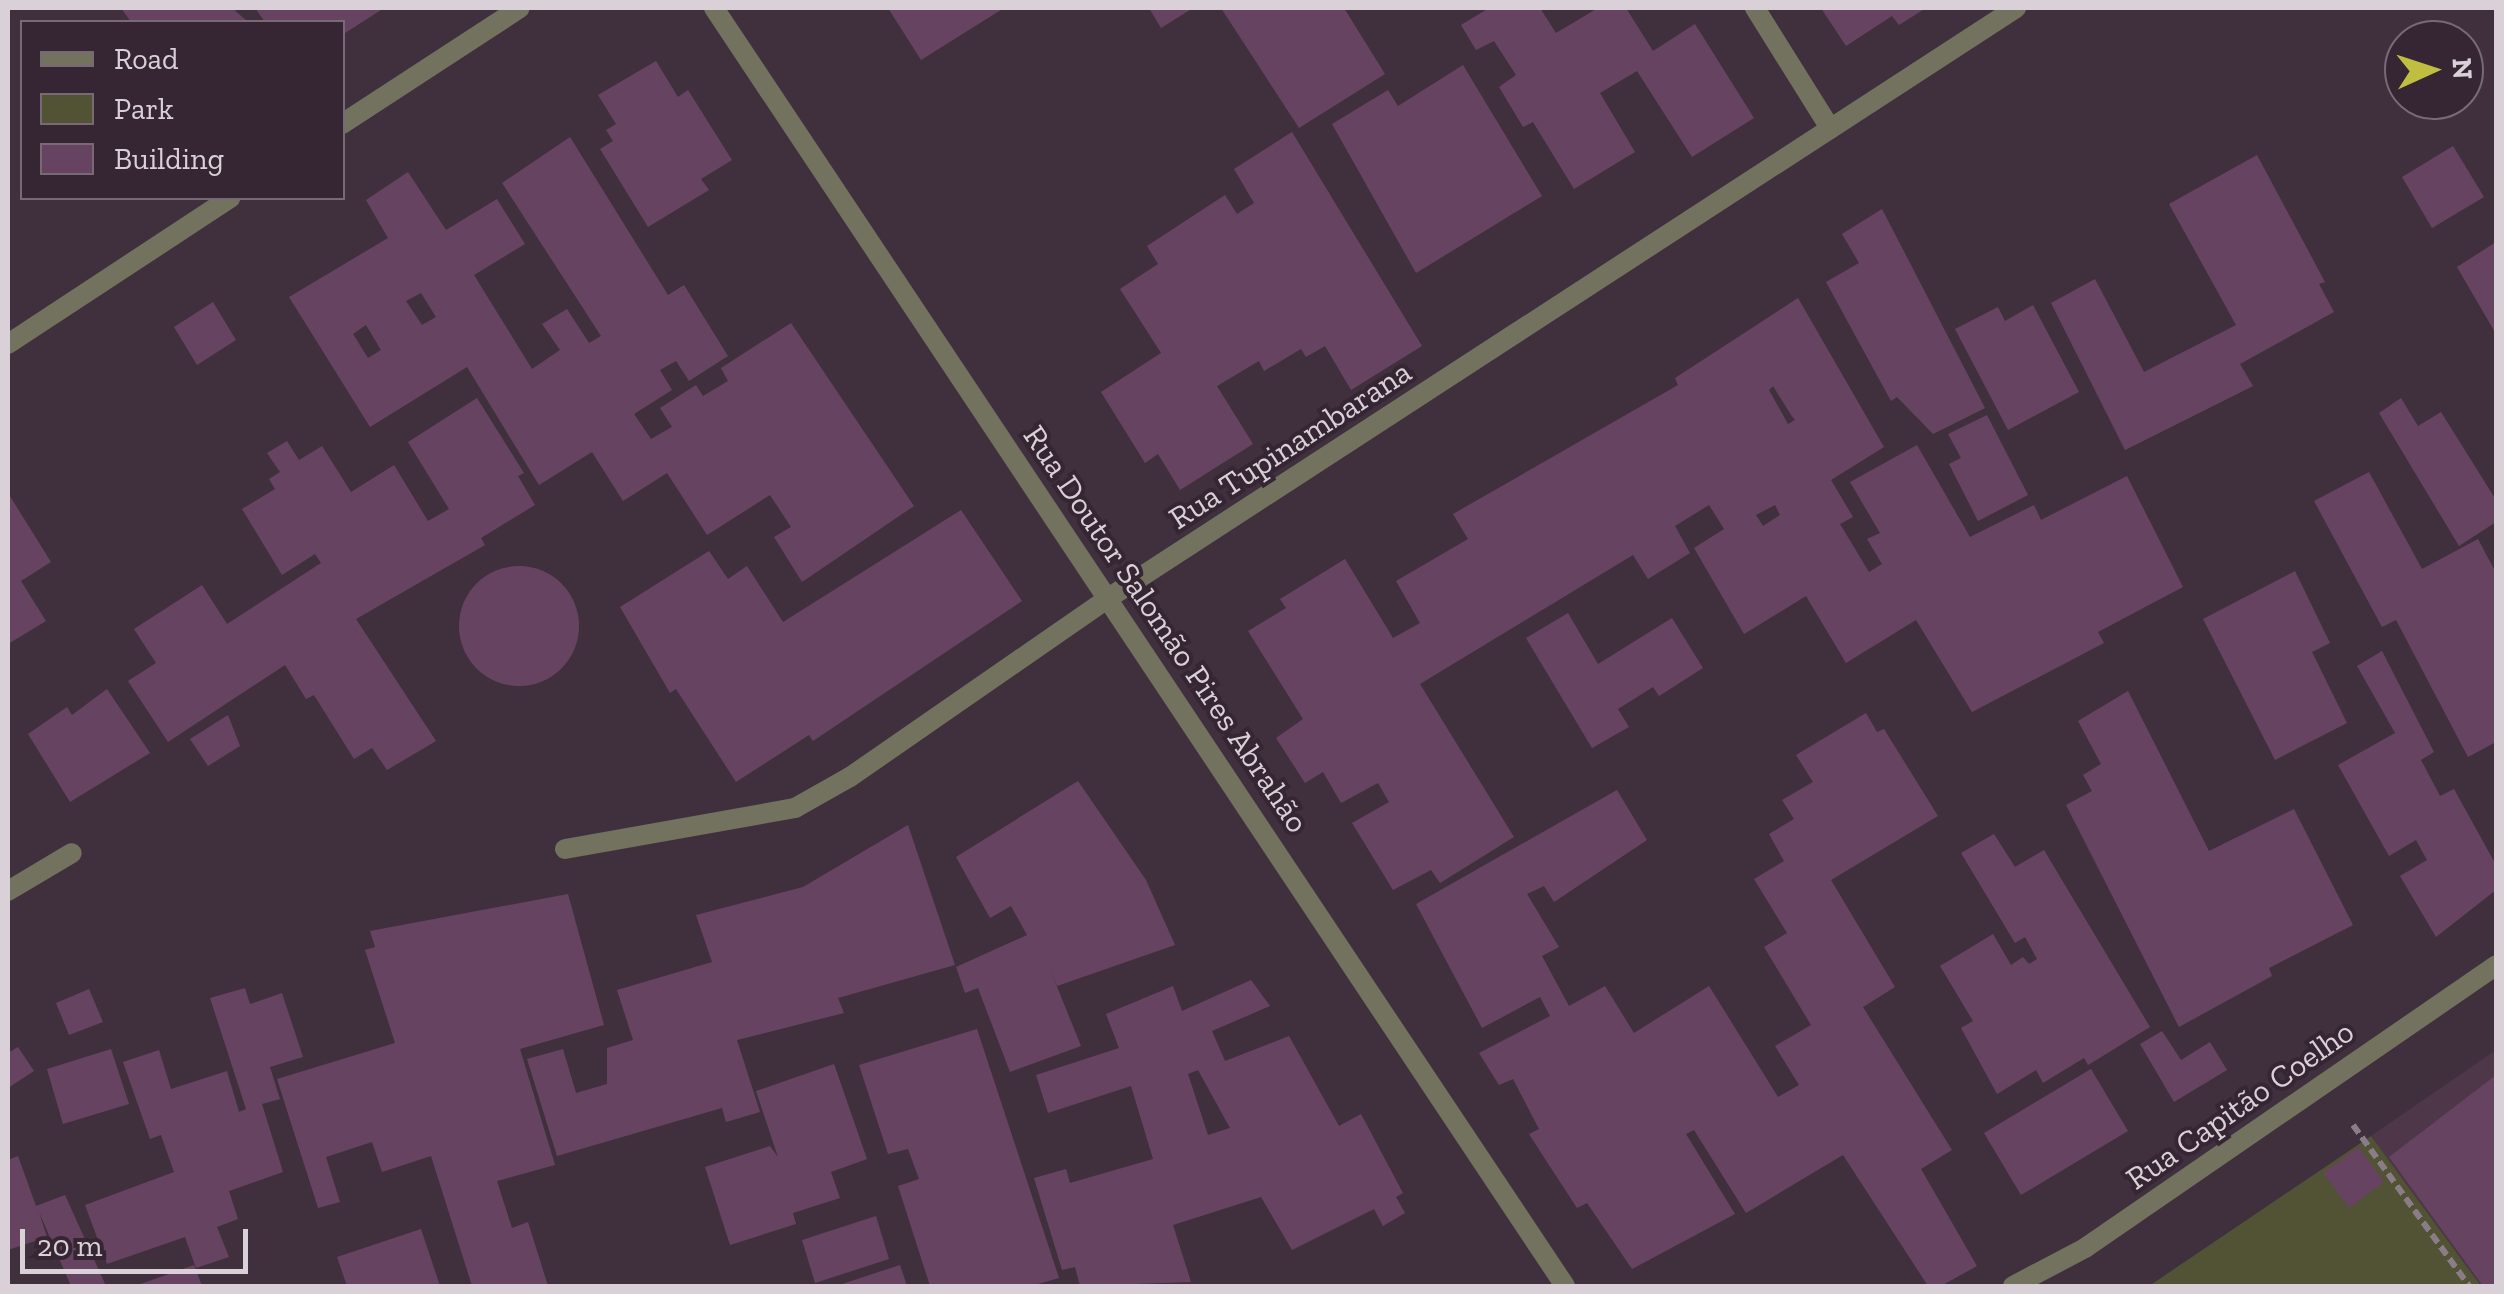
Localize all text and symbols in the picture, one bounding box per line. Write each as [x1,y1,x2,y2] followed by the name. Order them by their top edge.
[20,20,345,200] legend
[2384,20,2484,120] north arrow
[114,41,179,77] text: Road
[2445,57,2479,80] text: N
[114,91,174,127] text: Park
[114,141,224,177] text: Building
[1162,352,1418,538] street label: Rua Tupinambarana
[1015,418,1317,840] street label: Rua Doutor Salomão Pires Abrahão
[2119,1012,2361,1198] street label: Rua Capitão Coelho
[25,1209,252,1271] scale bar
[37,1228,102,1264] text: 20 m

